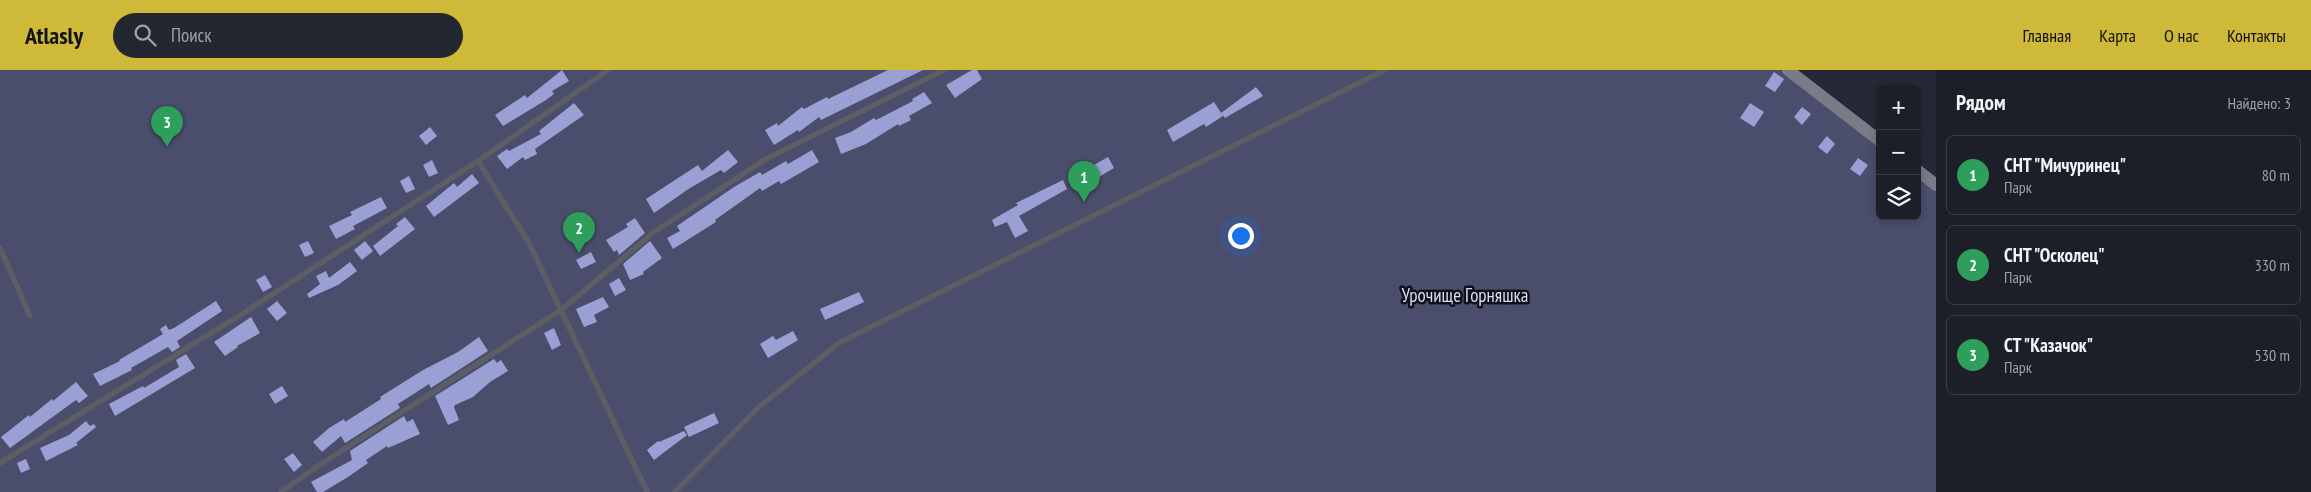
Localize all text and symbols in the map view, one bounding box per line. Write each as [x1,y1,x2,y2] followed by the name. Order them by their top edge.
[113,13,463,58] search box
[25,20,83,51] text: Atlasly
[131,21,159,49] icon: search
[171,23,212,47] text: Поиск
[2023,24,2071,47] text: Главная
[2099,24,2136,47] text: Карта
[2164,24,2199,47] text: О нас
[2227,24,2286,47] text: Контакты
[1876,85,1921,220] map controls
[1876,85,1921,130] button: +
[1956,89,2006,116] text: Рядом
[2228,93,2291,113] text: Найдено: 3
[151,106,183,147] pin: 3
[1876,130,1921,175] button: −
[2004,153,2126,177] text: СНТ "Мичуринец"
[1068,161,1100,202] pin: 1
[1969,165,1977,185] text: 1
[2262,165,2290,185] text: 80 m
[1876,175,1921,220] button: layers
[2004,177,2032,197] text: Парк
[563,212,595,253] pin: 2
[1228,223,1254,249] your location
[2004,243,2105,267] text: СНТ "Осколец"
[1969,255,1977,275] text: 2
[2255,255,2290,275] text: 330 m
[2004,267,2032,287] text: Парк
[1402,283,1528,307] park label: Урочище Горняшка
[2004,333,2093,357] text: СТ "Казачок"
[1969,345,1977,365] text: 3
[2255,345,2290,365] text: 530 m
[2004,357,2032,377] text: Парк

